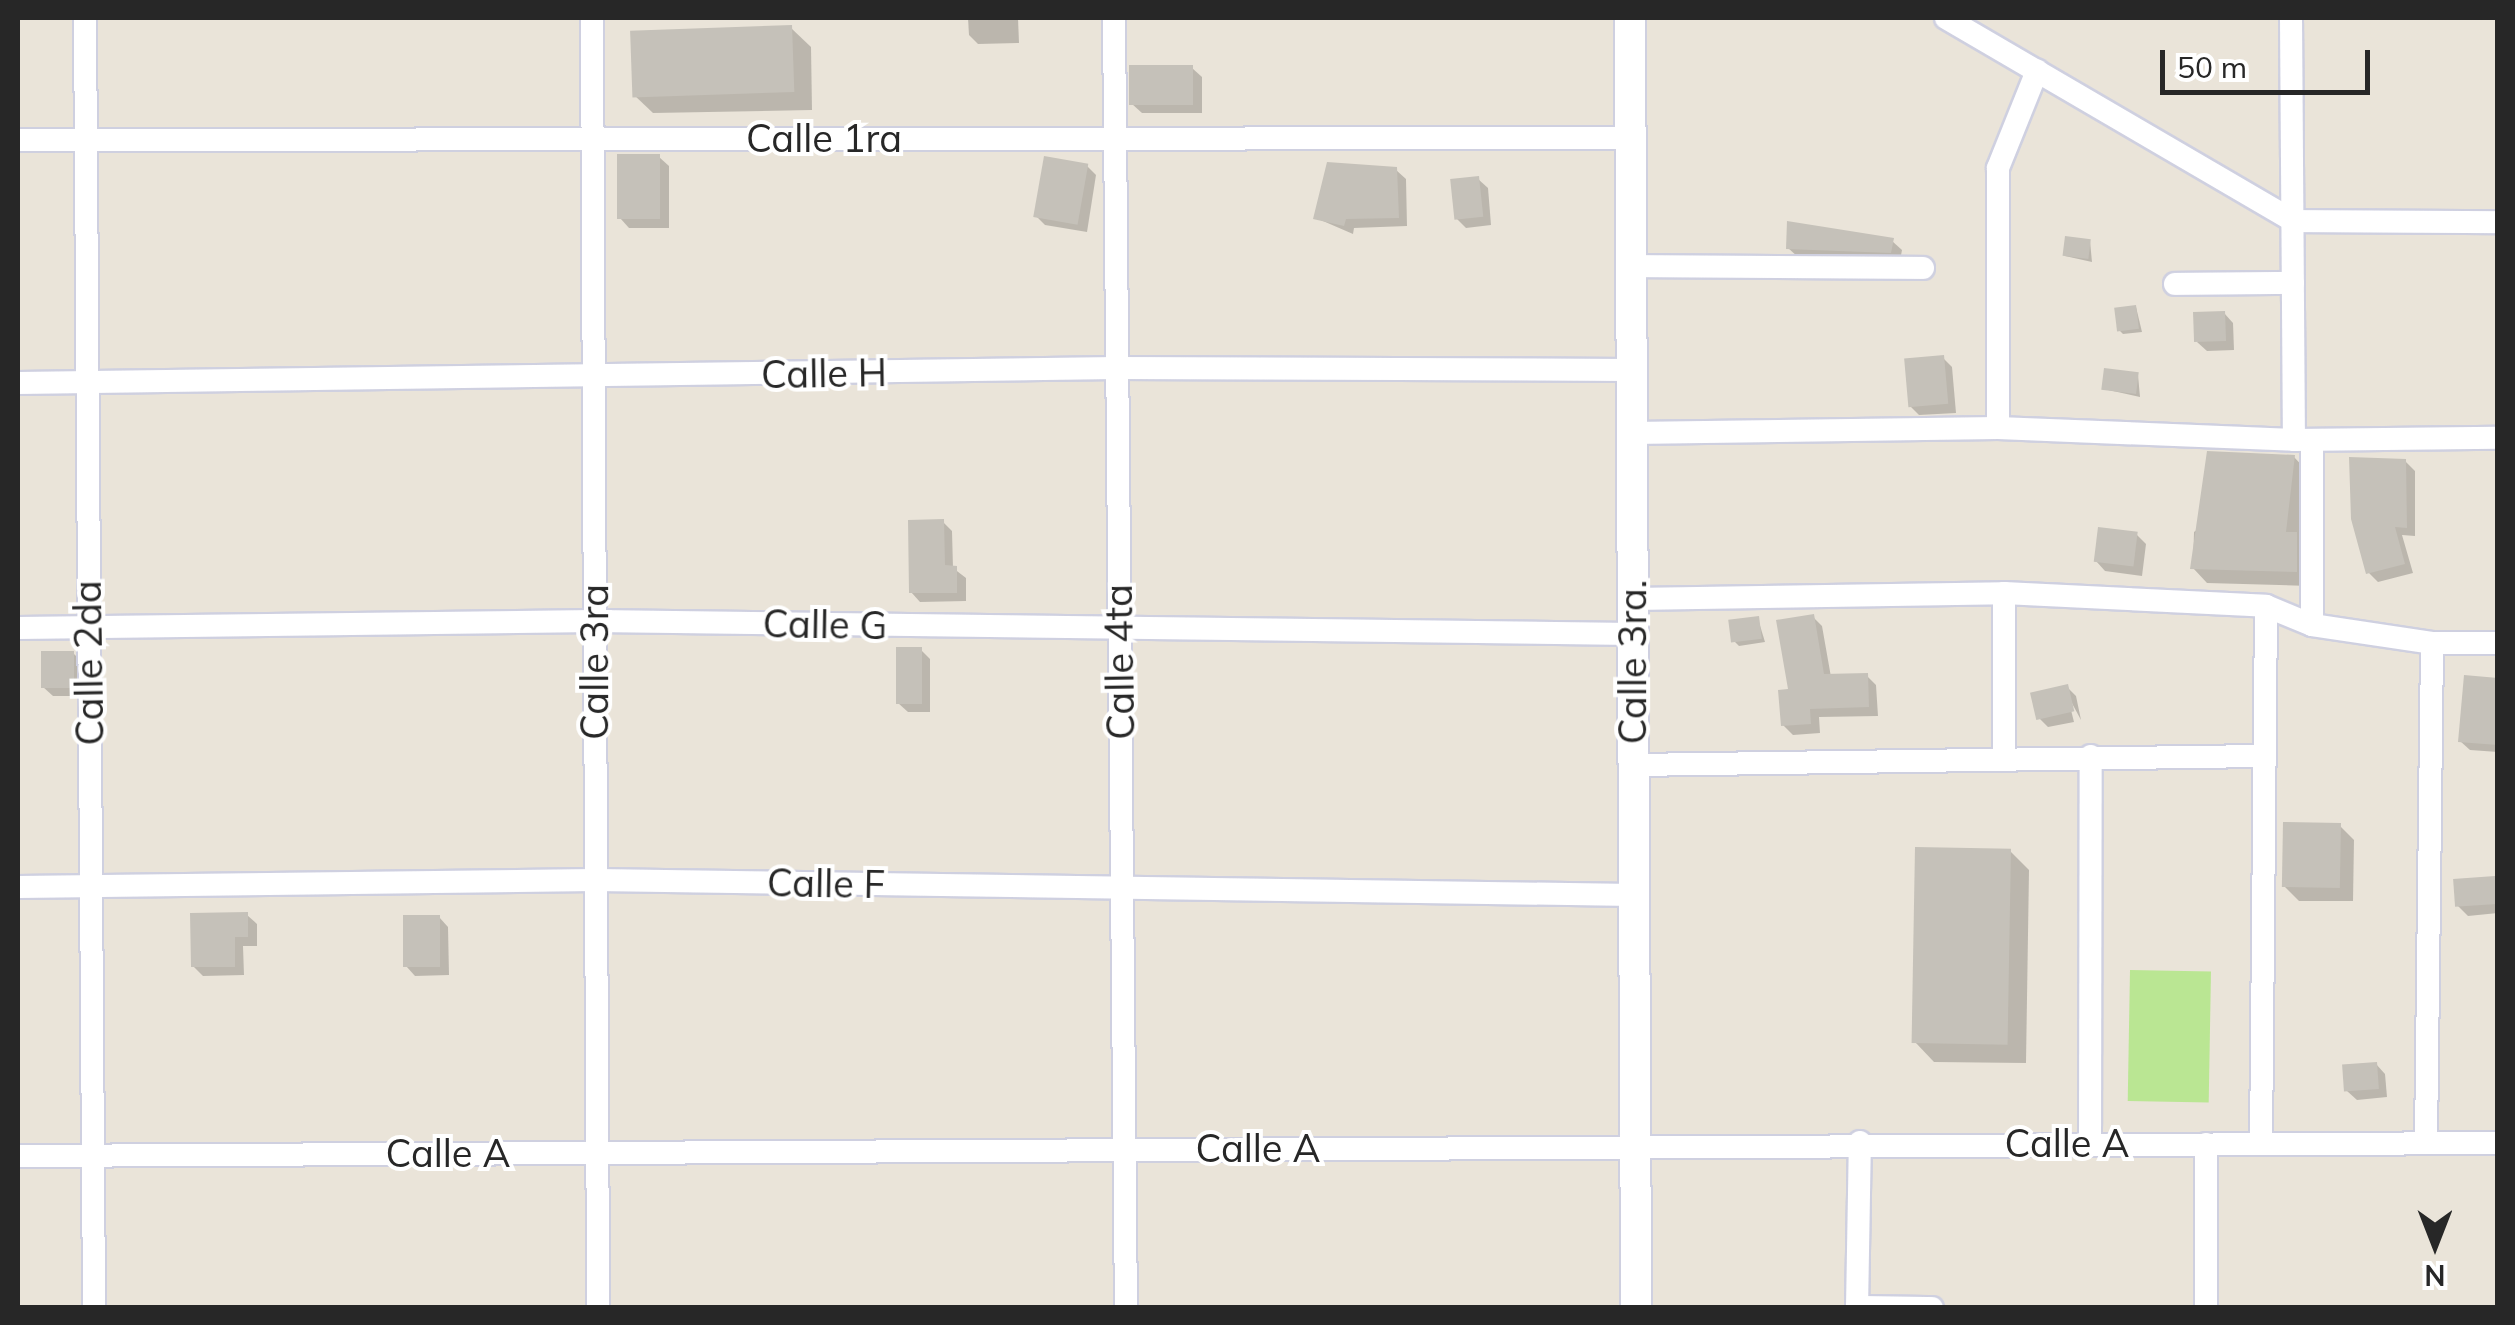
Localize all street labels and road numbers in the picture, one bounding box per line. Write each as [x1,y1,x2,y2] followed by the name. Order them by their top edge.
[746,116,902,162] street label: Calle 1ra
[761,350,887,398] street label: Calle H
[65,580,113,746] street label: Calle 2da
[1610,580,1656,744] street label: Calle 3ra.
[572,584,618,740] street label: Calle 3ra
[1096,584,1144,740] street label: Calle 4ta
[762,601,888,649] street label: Calle G
[767,860,885,908] street label: Calle F
[2005,1121,2129,1167] street label: Calle A
[1196,1126,1320,1172] street label: Calle A
[386,1131,510,1177] street label: Calle A

